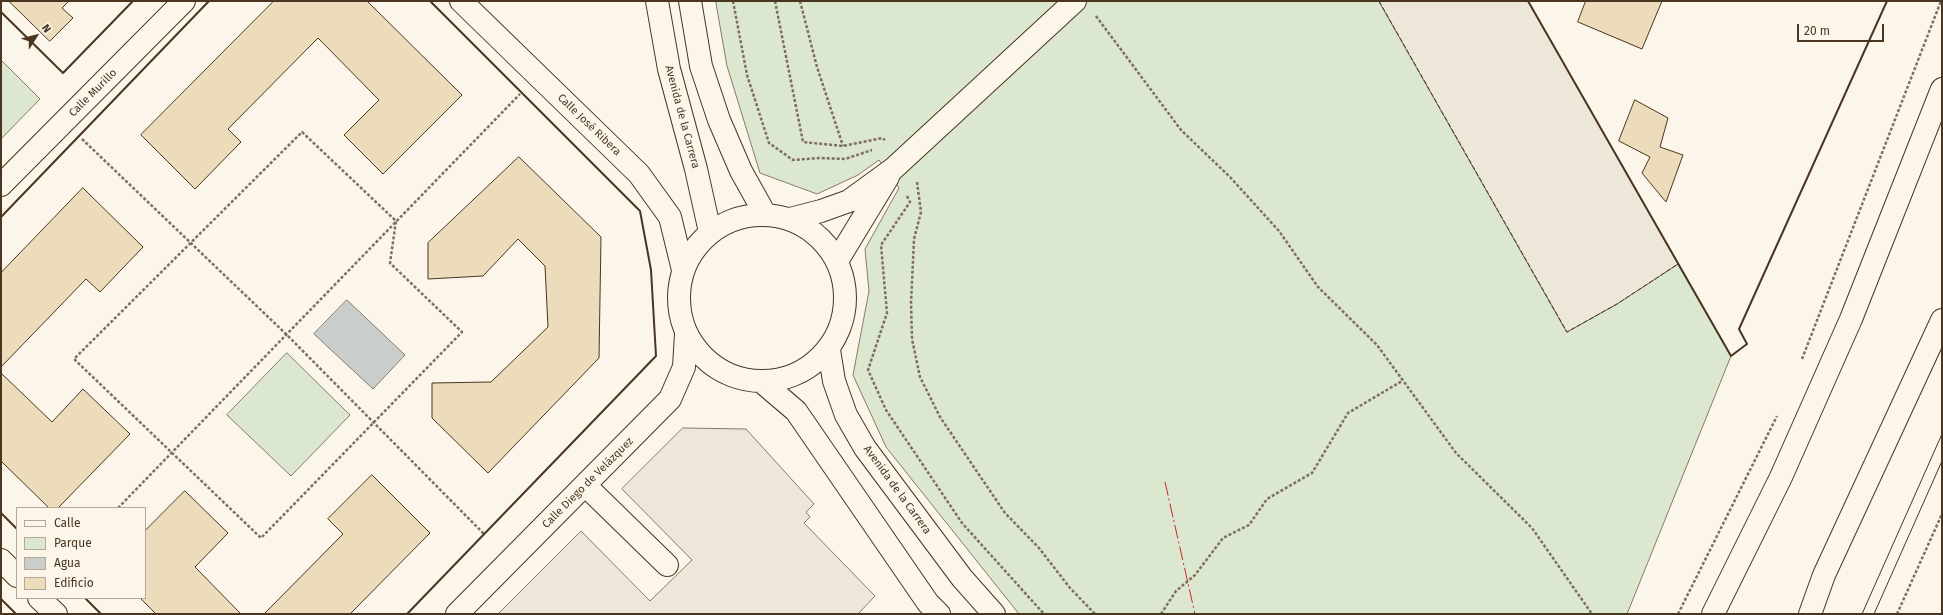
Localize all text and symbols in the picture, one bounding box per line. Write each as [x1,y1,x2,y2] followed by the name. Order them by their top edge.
[16,16,56,56] north arrow
[1799,16,1886,42] scale bar
[39,22,54,35] text: N
[1804,24,1830,38] text: 20 m
[662,64,702,170] street label: Avenida de la Carrera
[66,66,120,120] street label: Calle Murillo
[554,91,624,159] street label: Calle José Ribera
[540,435,636,531] street label: Calle Diego de Velázquez
[860,443,934,537] street label: Avenida de la Carrera
[16,507,146,599] legend
[54,516,81,530] text: Calle
[54,536,92,550] text: Parque
[54,556,81,570] text: Agua
[54,576,94,590] text: Edificio

